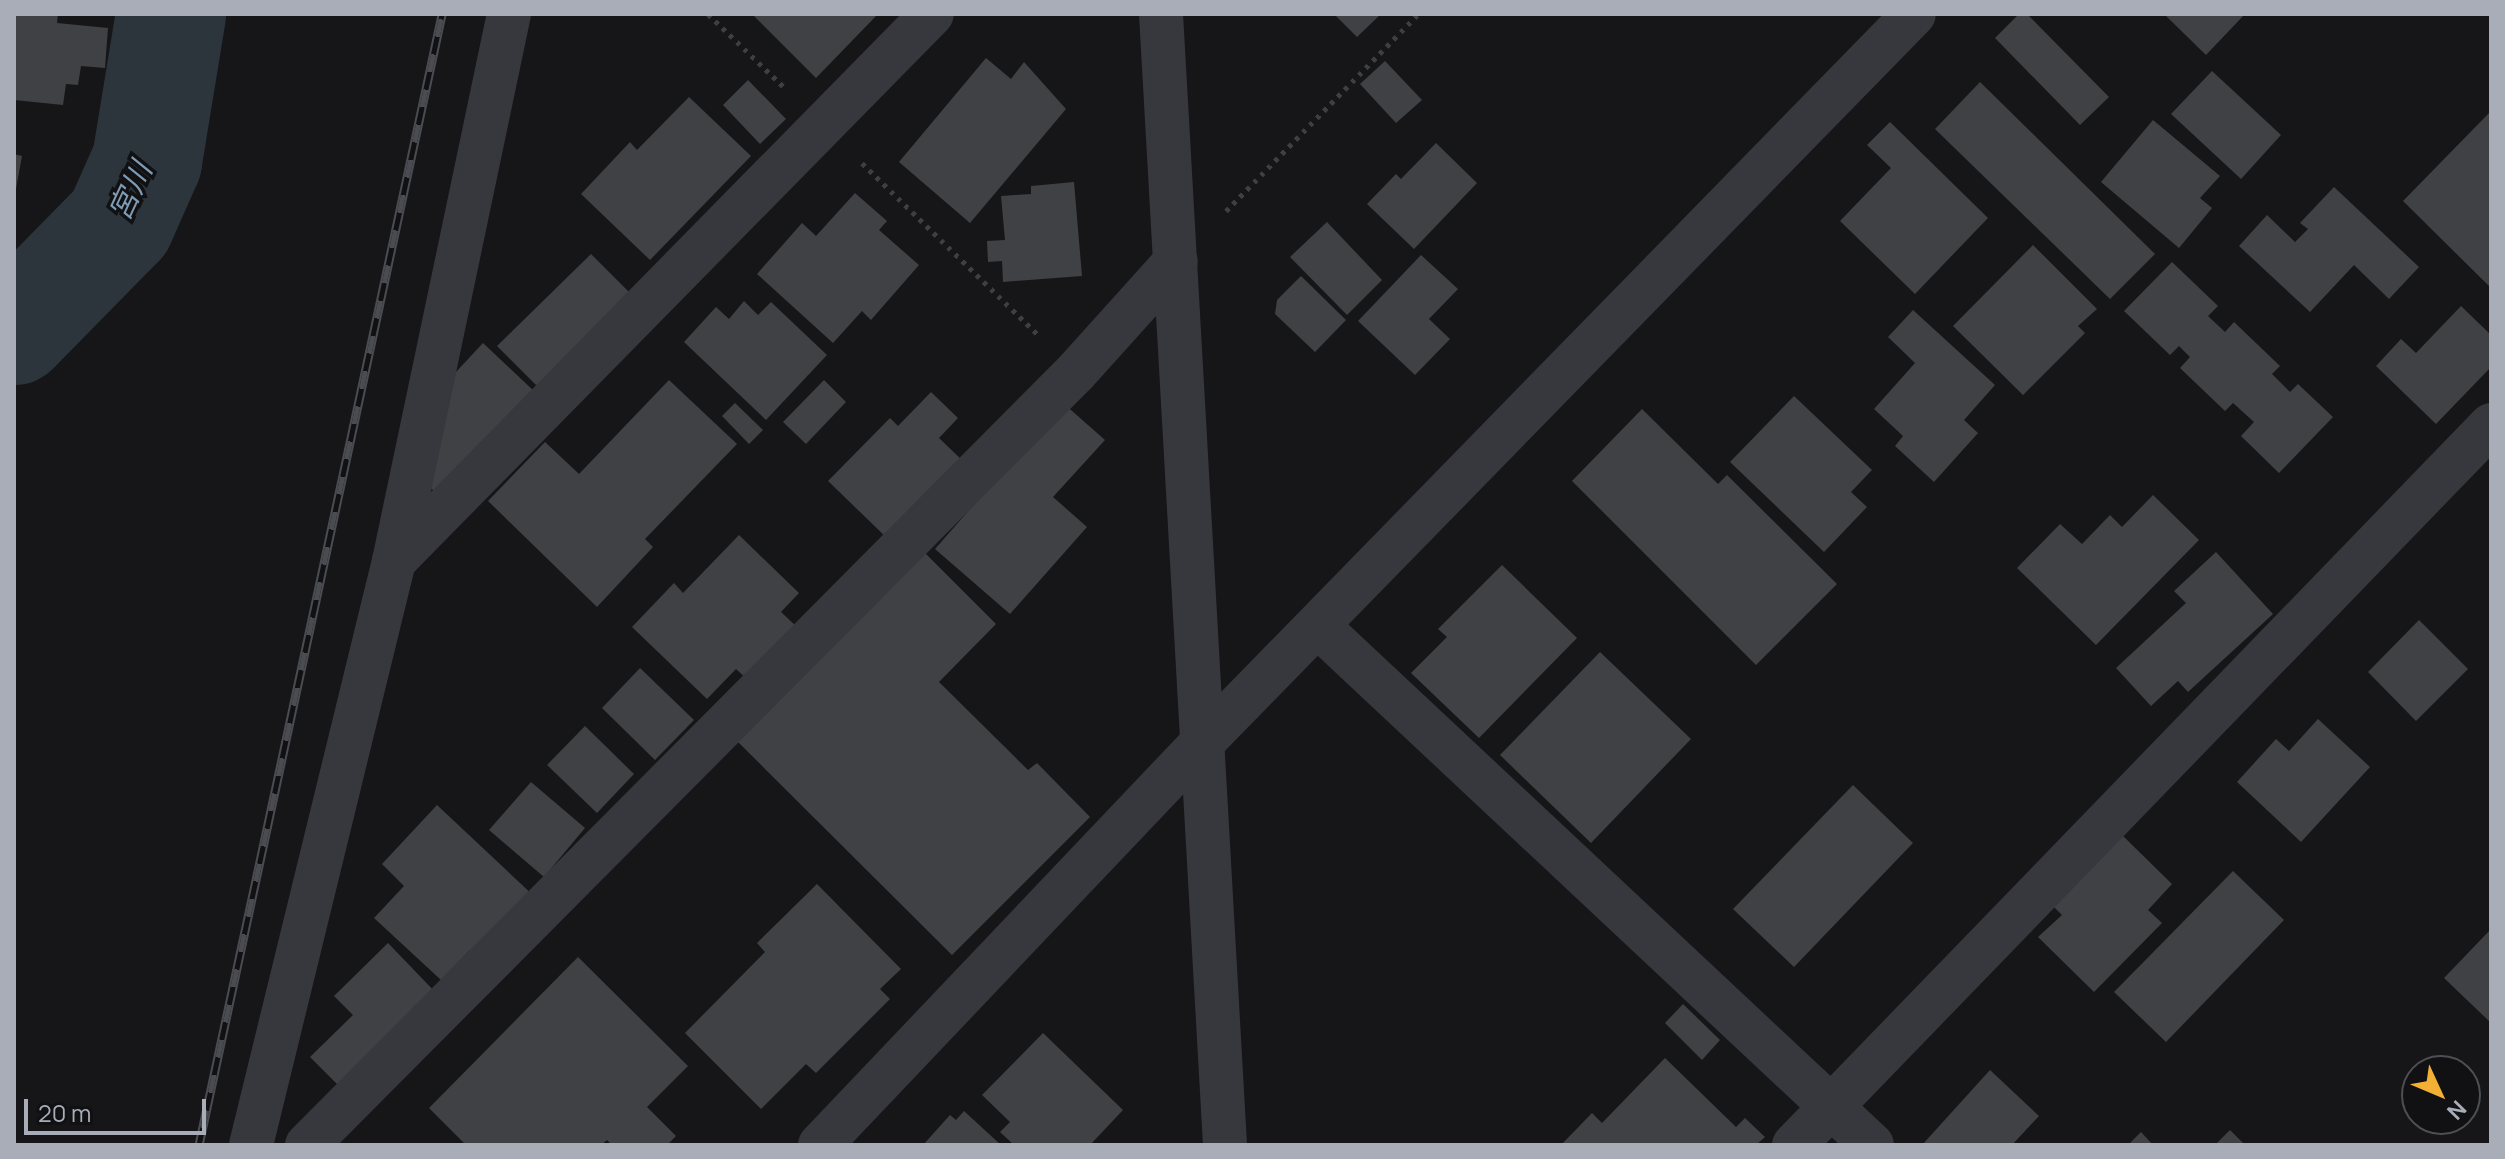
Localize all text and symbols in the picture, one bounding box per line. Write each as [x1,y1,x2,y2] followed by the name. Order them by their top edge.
[101,156,159,226] water label: 宮川
[2401,1055,2481,1135] north arrow
[28,1083,210,1133] scale bar
[2441,1094,2473,1126] text: N
[38,1096,91,1129] text: 20 m

